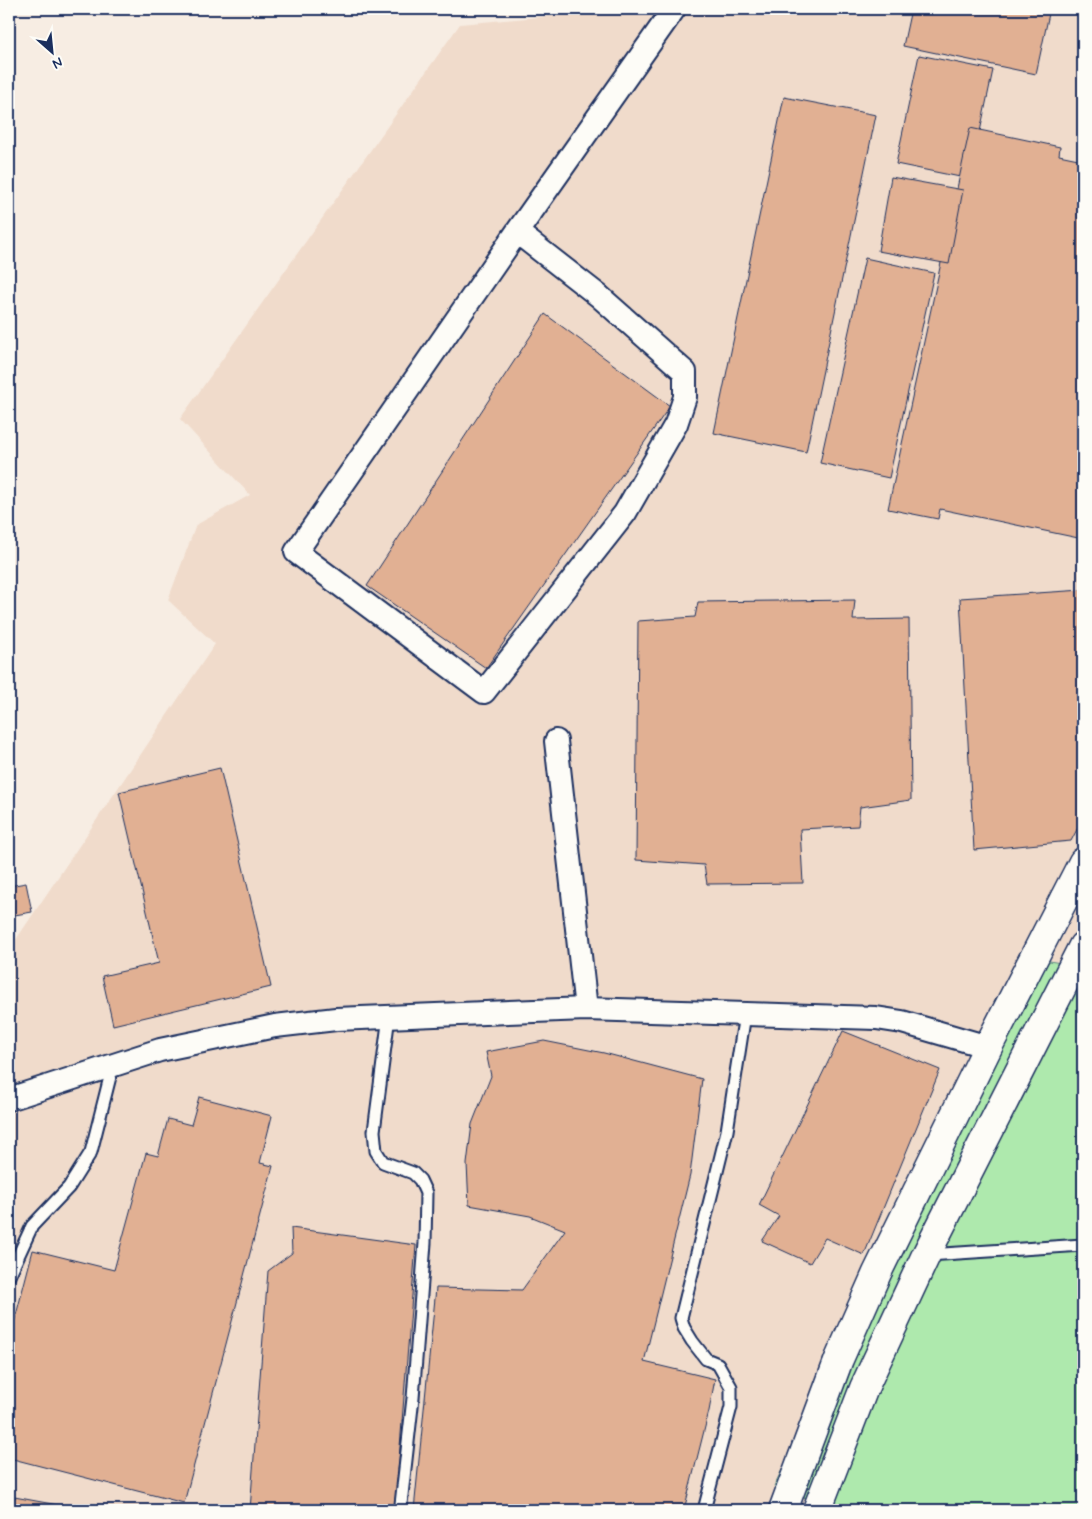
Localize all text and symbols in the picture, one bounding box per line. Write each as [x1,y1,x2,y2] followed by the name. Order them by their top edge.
[28,28,78,78] north arrow
[49,53,66,73] text: N

